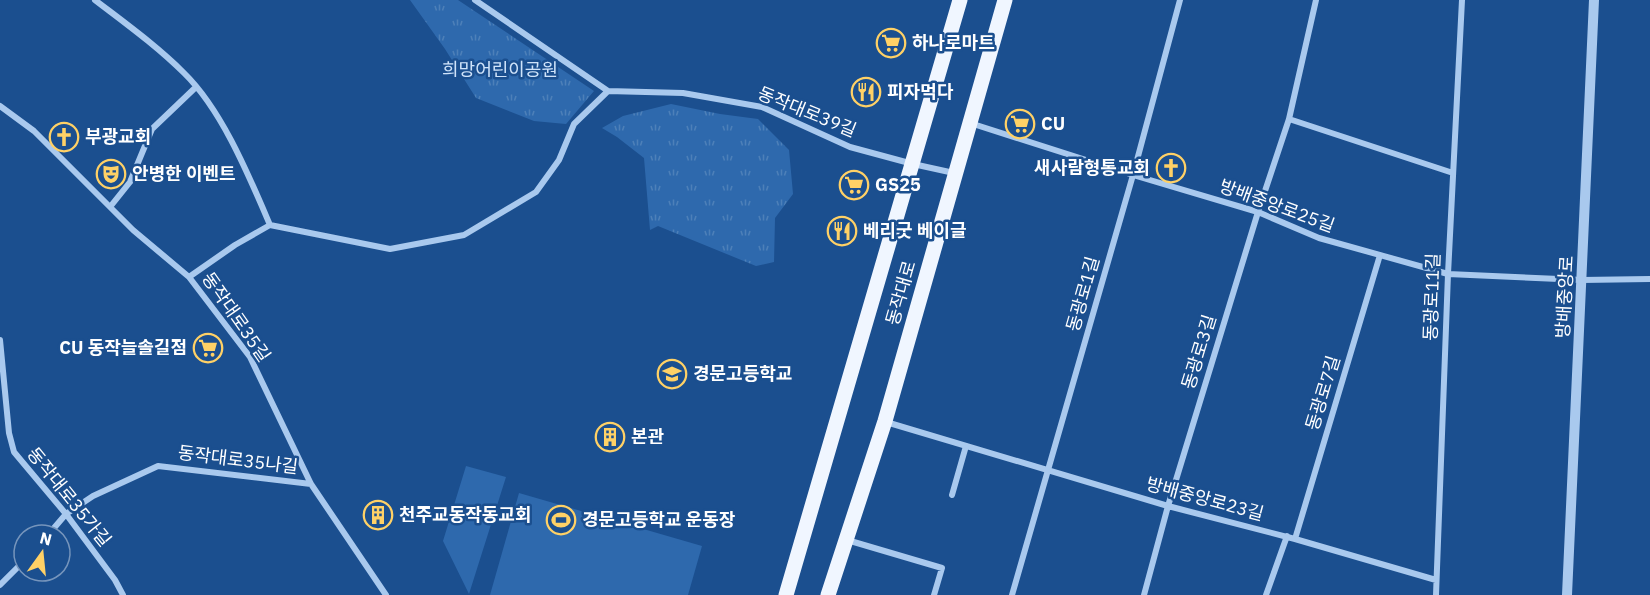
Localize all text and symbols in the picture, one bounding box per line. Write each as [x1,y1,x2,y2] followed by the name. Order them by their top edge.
[875,27,907,59] supermarket icon: 하나로마트
[912,31,995,54] place label: 하나로마트
[442,58,558,81] park label: 희망어린이공원
[850,76,882,108] restaurant icon: 피자먹다
[887,80,954,103] place label: 피자먹다
[754,81,860,142] street label: 동작대로39길
[1004,108,1036,140] supermarket icon: CU
[1041,112,1065,135] place label: CU
[48,121,80,153] church icon: 부광교회
[85,125,151,148] place label: 부광교회
[1155,152,1187,184] church icon: 새사람형통교회
[1034,156,1150,179] place label: 새사람형통교회
[95,158,127,190] theatre icon: 안병한 이벤트
[132,162,236,185] place label: 안병한 이벤트
[838,169,870,201] supermarket icon: GS25
[875,173,921,196] place label: GS25
[1216,174,1338,237] street label: 방배중앙로25길
[826,215,858,247] restaurant icon: 베리굿 베이글
[863,219,967,242] place label: 베리굿 베이글
[1418,253,1445,341] street label: 동광로11길
[1061,254,1104,334] street label: 동광로1길
[1551,255,1578,339] street label: 방배중앙로
[880,258,921,328] street label: 동작대로
[197,267,276,366] street label: 동작대로35길
[1176,312,1221,392] street label: 동광로3길
[192,332,224,364] supermarket icon: CU 동작늘솔길점
[59,336,187,359] place label: CU 동작늘솔길점
[1300,353,1345,433] street label: 동광로7길
[656,358,688,390] school or university icon: 경문고등학교
[693,362,792,385] place label: 경문고등학교
[594,421,626,453] building icon: 본관
[631,425,665,448] place label: 본관
[177,441,299,478] street label: 동작대로35나길
[22,442,116,551] street label: 동작대로35가길
[1144,472,1267,525] street label: 방배중앙로23길
[362,499,394,531] building icon: 천주교동작동교회
[399,503,531,526] place label: 천주교동작동교회
[545,504,577,536] sports icon: 경문고등학교 운동장
[582,508,736,531] place label: 경문고등학교 운동장
[12,523,72,583] north arrow
[38,527,54,550] text: N

